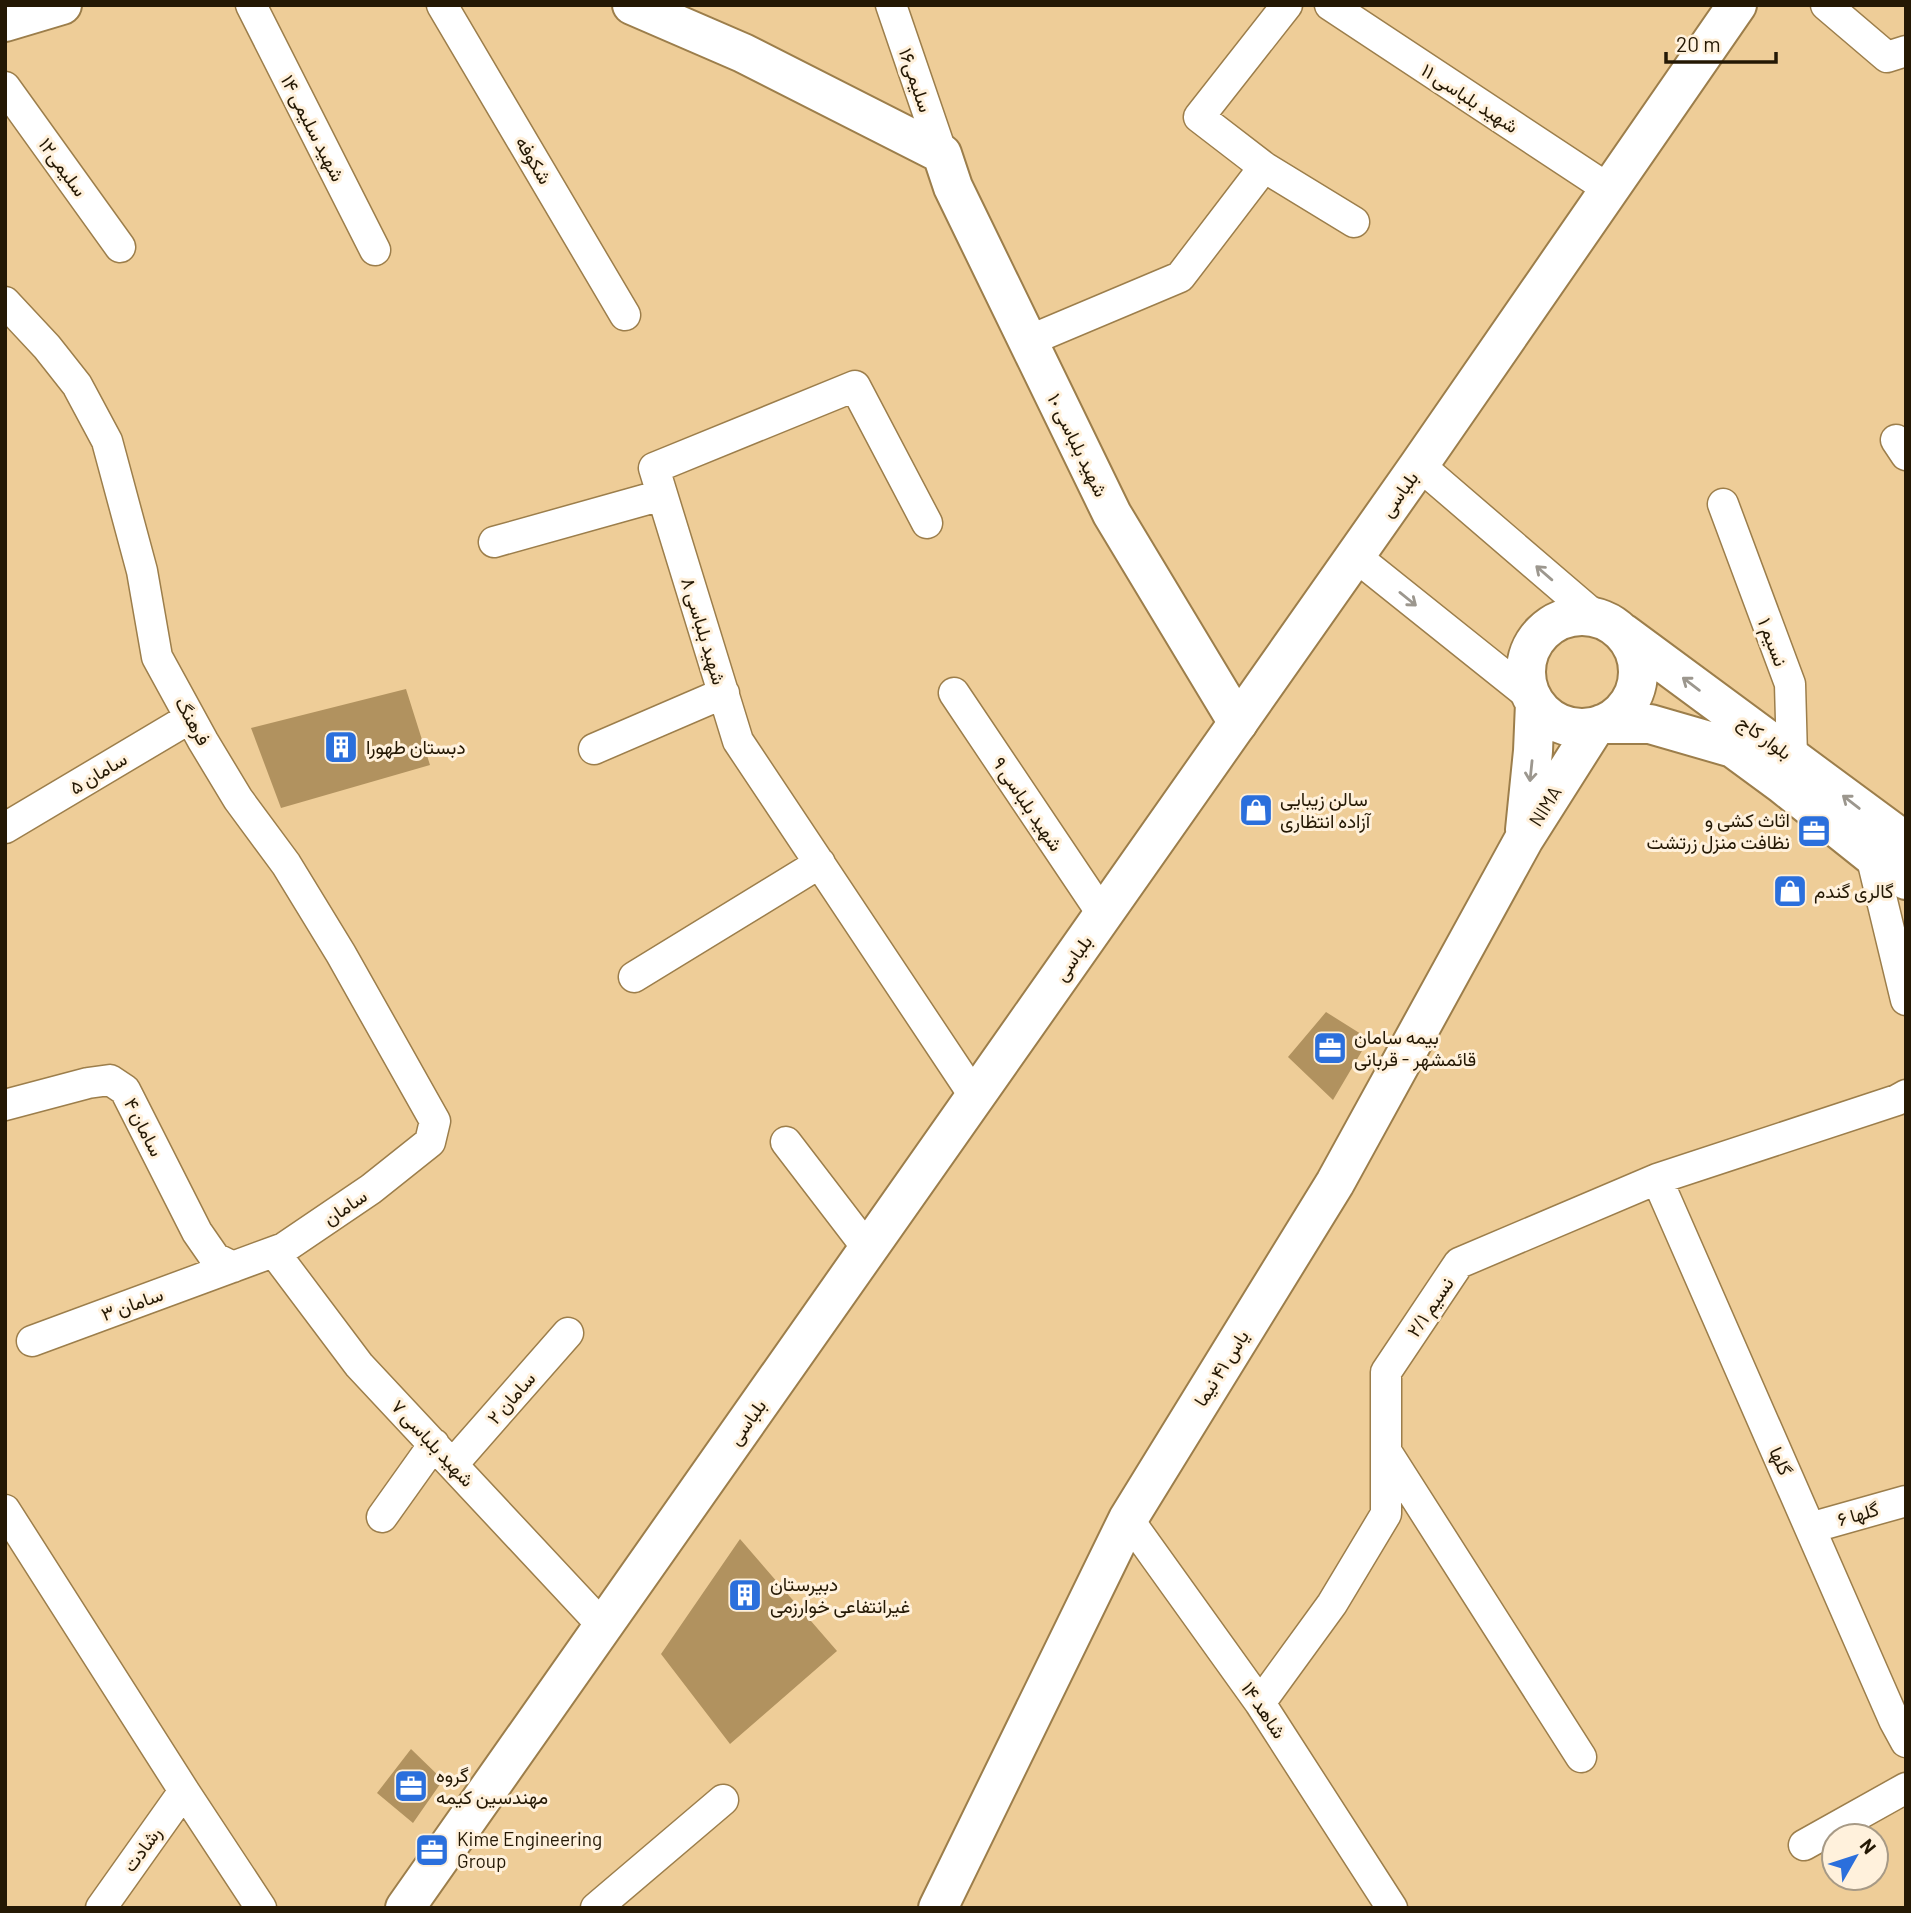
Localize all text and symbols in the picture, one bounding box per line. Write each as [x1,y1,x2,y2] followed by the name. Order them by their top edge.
[1666,21,1776,65] scale bar
[1676,31,1721,56] text: 20 m
[894,45,938,115] street label: سلیمی۱۶
[1417,58,1523,138] street label: شهید بلباسی ١١
[276,71,350,185] street label: شهید سلیمی ۱۴
[510,132,558,188] street label: شکوفه
[34,133,92,201] street label: سلیمی۱۲
[1043,389,1113,501] street label: شهید بلباسی ١٠
[1375,466,1423,522] street label: بلباسی
[1535,565,1553,581] one-way arrow
[676,575,732,687] street label: شهید بلباسی ۸
[1399,591,1417,606] one-way arrow
[1752,615,1793,670] street label: نسیم ۱
[1682,676,1701,691] one-way arrow
[170,692,216,750] street label: فرهنگ
[1733,709,1797,765] street label: بلوار کاج
[322,728,360,766] building icon: دبستان طهورا
[366,735,466,759] place label: دبستان طهورا
[65,746,131,799] street label: سامان ۵
[988,752,1068,856] street label: شهید بلباسی ۹
[1524,759,1537,782] one-way arrow
[1523,781,1566,830] street label: NIMA
[1280,787,1372,833] place label: سالن زیبایی آزاده انتظاری
[1237,791,1275,829] shop icon: سالن زیبایی آزاده انتظاری
[1842,794,1861,809] one-way arrow
[1646,808,1790,854] place label: اثاث کشی و نظافت منزل زرتشت
[1795,812,1833,850] office icon: اثاث کشی و نظافت منزل زرتشت
[1771,872,1809,910] shop icon: گالری گندم
[1814,879,1894,904] place label: گالری گندم
[1049,930,1097,986] street label: بلباسی
[1354,1025,1476,1071] place label: بیمه سامان قائمشهر - قربانی
[1311,1029,1349,1067] office icon: بیمه سامان قائمشهر - قربانی
[120,1094,169,1160] street label: سامان ۴
[318,1184,371,1230] street label: سامان
[1401,1272,1460,1342] street label: نسیم ۲/۱
[98,1282,166,1325] street label: سامان ۳
[1188,1325,1254,1411] street label: یاس ۴۱ نیما
[482,1367,540,1428] street label: سامان ۲
[386,1394,480,1492] street label: شهید بلباسی ۷
[723,1394,771,1450] street label: بلباسی
[1764,1443,1798,1479] street label: گلها
[1835,1497,1881,1531] street label: گلها ۶
[770,1572,910,1618] place label: دبیرستان غیرانتفاعی خوارزمی
[726,1576,764,1614] building icon: دبیرستان غیرانتفاعی خوارزمی
[1237,1677,1292,1742] street label: شاهد ۱۴
[436,1763,548,1809] place label: گروه مهندسین کیمه
[392,1767,430,1805] office icon: گروه مهندسین کیمه
[117,1821,167,1877] street label: رشادت
[1820,1822,1890,1892] north arrow
[457,1827,602,1872] place label: Kime Engineering Group
[413,1831,451,1869] office icon: Kime Engineering Group
[1856,1834,1882,1858] text: N

